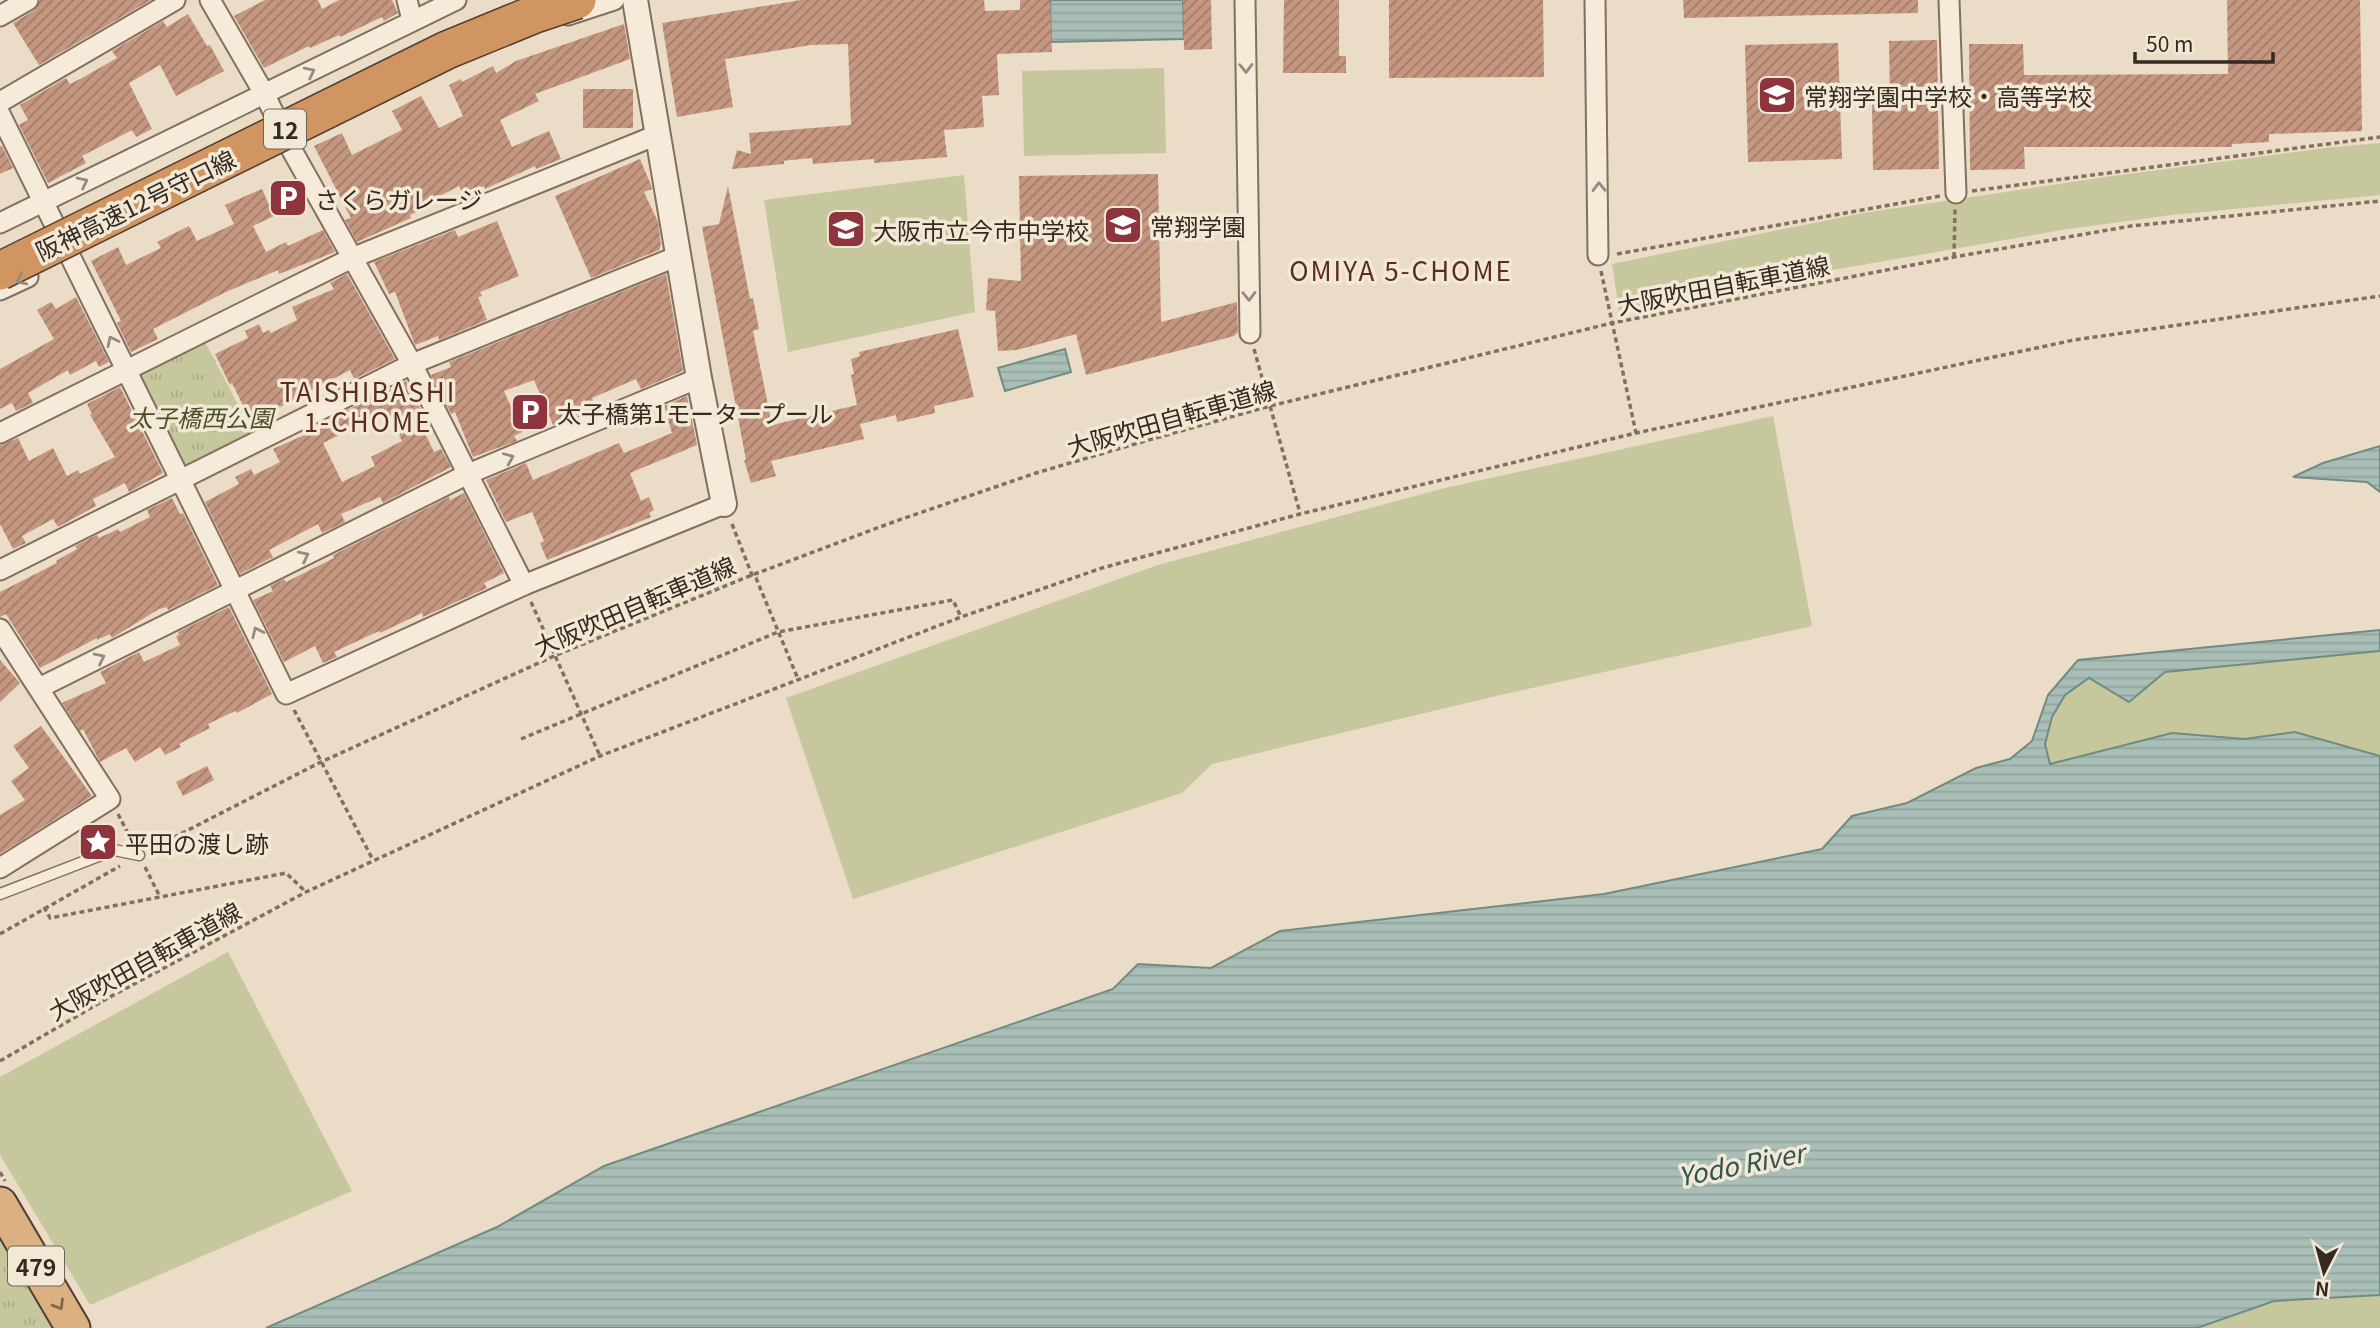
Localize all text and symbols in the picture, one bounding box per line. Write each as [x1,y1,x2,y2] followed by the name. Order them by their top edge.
[2135,21,2273,65] scale bar
[2146,28,2193,58] text: 50 m
[1238,63,1253,74] one-way arrow
[303,67,315,81] one-way arrow
[1756,74,1798,116] school or university icon: 常翔学園中学校・高等学校
[1804,78,2092,113] place label: 常翔学園中学校・高等学校
[264,110,306,148] road number: 12
[29,140,241,268] street label: 阪神高速12号守口線
[76,177,88,191] one-way arrow
[267,177,309,219] parking icon: さくらガレージ
[315,181,483,216] place label: さくらガレージ
[1591,181,1606,192] one-way arrow
[1102,204,1144,246] school or university icon: 常翔学園
[825,208,867,250] school or university icon: 大阪市立今市中学校
[1150,208,1246,243] place label: 常翔学園
[873,212,1089,247] place label: 大阪市立今市中学校
[1614,246,1832,322] street label: 大阪吹田自転車道線
[1289,251,1513,288] district label: OMIYA 5-CHOME
[16,272,28,286] one-way arrow
[1241,291,1257,301] one-way arrow
[106,336,120,348] one-way arrow
[1062,370,1280,464] street label: 大阪吹田自転車道線
[280,372,456,439] district label: TAISHIBASHI 1-CHOME
[509,391,551,433] parking icon: 太子橋第1モータープール
[557,395,833,430] place label: 太子橋第1モータープール
[129,399,276,434] park label: 太子橋西公園
[502,452,514,466] one-way arrow
[528,547,740,663] street label: 大阪吹田自転車道線
[297,551,309,565] one-way arrow
[251,627,265,639] one-way arrow
[93,652,105,666] one-way arrow
[77,821,119,863] place icon: 平田の渡し跡
[125,825,269,860] place label: 平田の渡し跡
[41,892,247,1028] street label: 大阪吹田自転車道線
[1675,1132,1811,1193] water label: Yodo River
[2289,1237,2359,1307] north arrow
[8,1246,64,1286] road number: 479
[2314,1276,2331,1305] text: N
[51,1297,64,1310] one-way arrow

